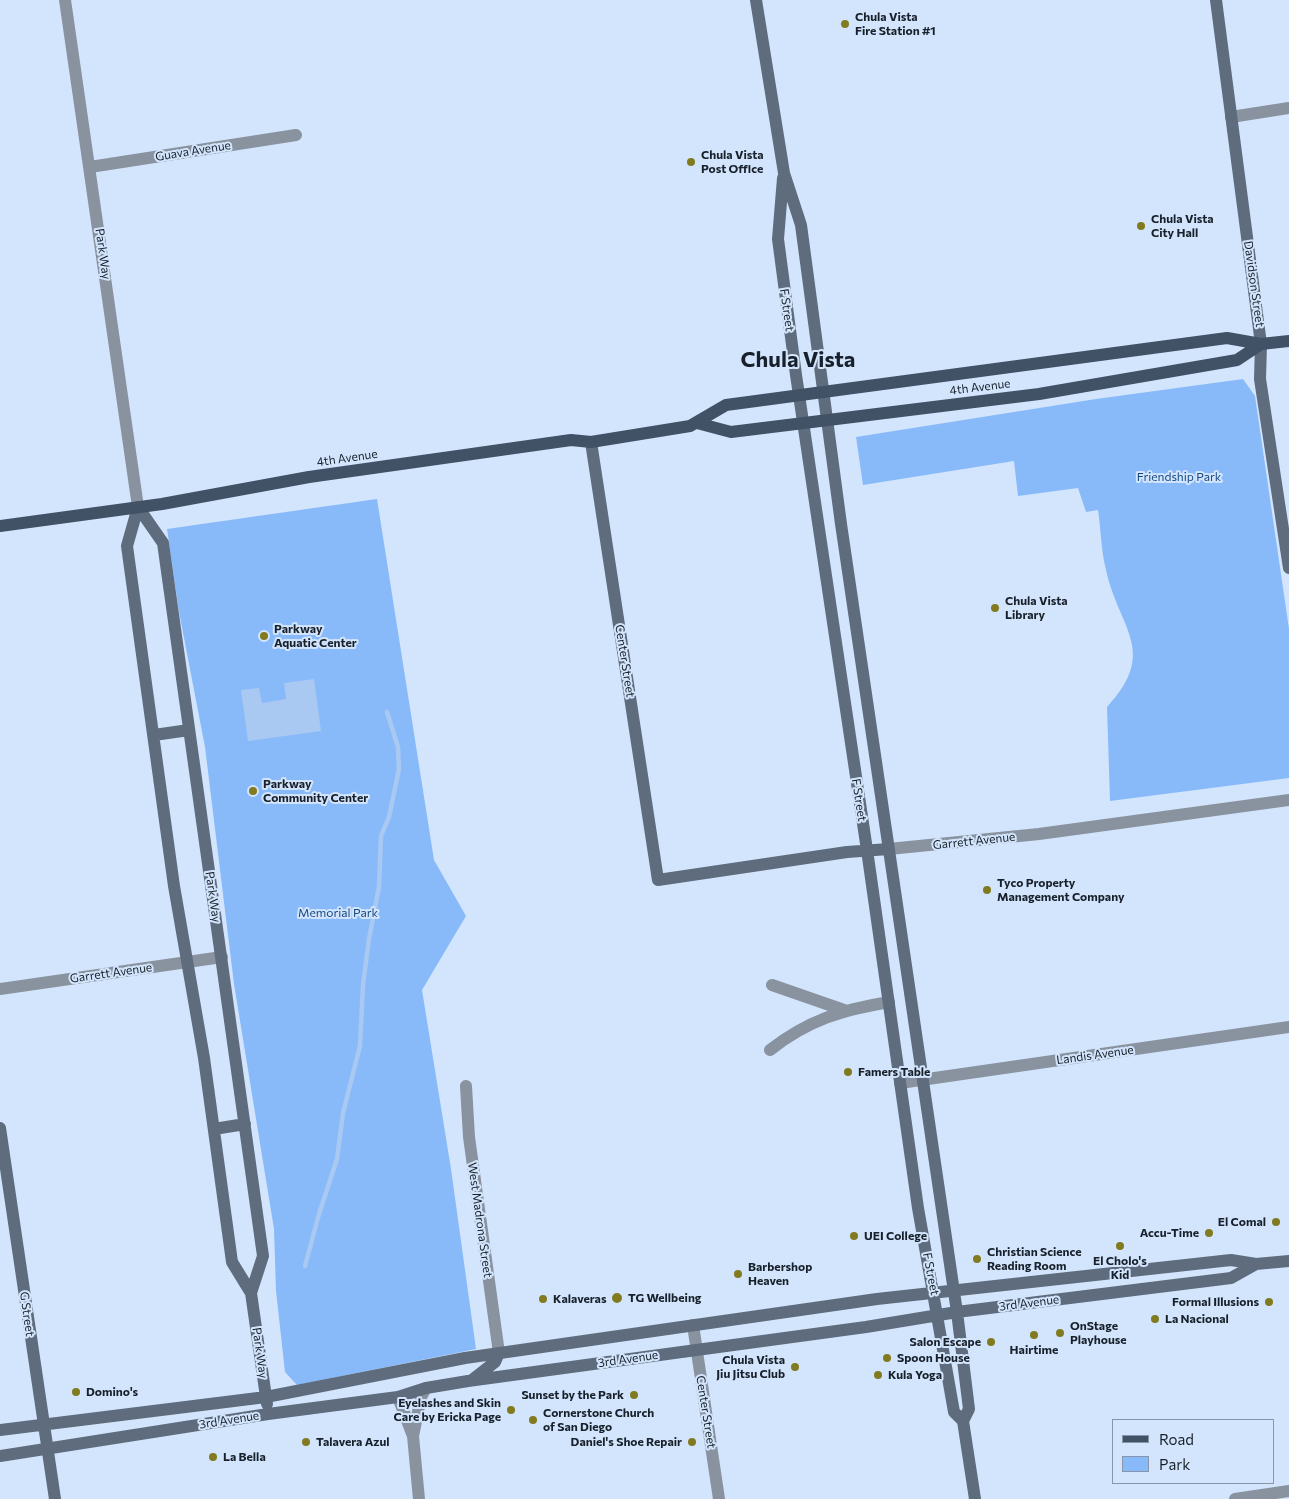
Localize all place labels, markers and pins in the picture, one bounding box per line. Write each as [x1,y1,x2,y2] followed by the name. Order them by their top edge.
[855,10,936,38] place label: Chula Vista Fire Station #1
[839,18,851,30] marker: Chula Vista Fire Station #1
[701,148,764,176] place label: Chula Vista Post Office
[685,156,697,168] marker: Chula Vista Post Office
[1151,212,1214,240] place label: Chula Vista City Hall
[1135,220,1147,232] marker: Chula Vista City Hall
[1005,594,1068,622] place label: Chula Vista Library
[989,602,1001,614] marker: Chula Vista Library
[274,622,357,650] place label: Parkway Aquatic Center
[258,630,270,642] marker: Parkway Aquatic Center
[263,777,368,805] place label: Parkway Community Center
[247,785,259,797] marker: Parkway Community Center
[997,876,1125,904] place label: Tyco Property Management Company
[981,884,993,896] marker: Tyco Property Management Company
[858,1065,930,1079] place label: Famers Table
[842,1066,854,1078] marker: Famers Table
[1218,1215,1266,1229] place label: El Comal
[1270,1216,1282,1228] marker: El Comal
[1140,1226,1199,1240] place label: Accu-Time
[1203,1227,1215,1239] marker: Accu-Time
[864,1229,927,1243] place label: UEI College
[848,1230,860,1242] marker: UEI College
[1114,1240,1126,1252] marker: El Cholo's Kid
[987,1245,1082,1273] place label: Christian Science Reading Room
[971,1253,983,1265] marker: Christian Science Reading Room
[1093,1254,1147,1282] place label: El Cholo's Kid
[748,1260,812,1288] place label: Barbershop Heaven
[732,1268,744,1280] marker: Barbershop Heaven
[610,1291,624,1305] marker: TG Wellbeing
[628,1291,701,1305] place label: TG Wellbeing
[553,1292,606,1306] place label: Kalaveras
[537,1293,549,1305] marker: Kalaveras
[1172,1295,1259,1309] place label: Formal Illusions
[1263,1296,1275,1308] marker: Formal Illusions
[1165,1312,1229,1326] place label: La Nacional
[1149,1313,1161,1325] marker: La Nacional
[1070,1319,1127,1347] place label: OnStage Playhouse
[1054,1327,1066,1339] marker: OnStage Playhouse
[1028,1329,1040,1341] marker: Hairtime
[910,1335,981,1349] place label: Salon Escape
[985,1336,997,1348] marker: Salon Escape
[1010,1343,1058,1357] place label: Hairtime
[897,1351,970,1365] place label: Spoon House
[881,1352,893,1364] marker: Spoon House
[716,1353,785,1381] place label: Chula Vista Jiu Jitsu Club
[789,1361,801,1373] marker: Chula Vista Jiu Jitsu Club
[888,1368,942,1382] place label: Kula Yoga
[872,1369,884,1381] marker: Kula Yoga
[86,1385,138,1399] place label: Domino's
[70,1386,82,1398] marker: Domino's
[521,1388,624,1402] place label: Sunset by the Park
[628,1389,640,1401] marker: Sunset by the Park
[394,1396,501,1424] place label: Eyelashes and Skin Care by Ericka Page
[505,1404,517,1416] marker: Eyelashes and Skin Care by Ericka Page
[543,1406,654,1434] place label: Cornerstone Church of San Diego
[527,1414,539,1426] marker: Cornerstone Church of San Diego
[316,1435,390,1449] place label: Talavera Azul
[571,1435,682,1449] place label: Daniel's Shoe Repair
[300,1436,312,1448] marker: Talavera Azul
[686,1436,698,1448] marker: Daniel's Shoe Repair
[223,1450,266,1464] place label: La Bella
[207,1451,219,1463] marker: La Bella

